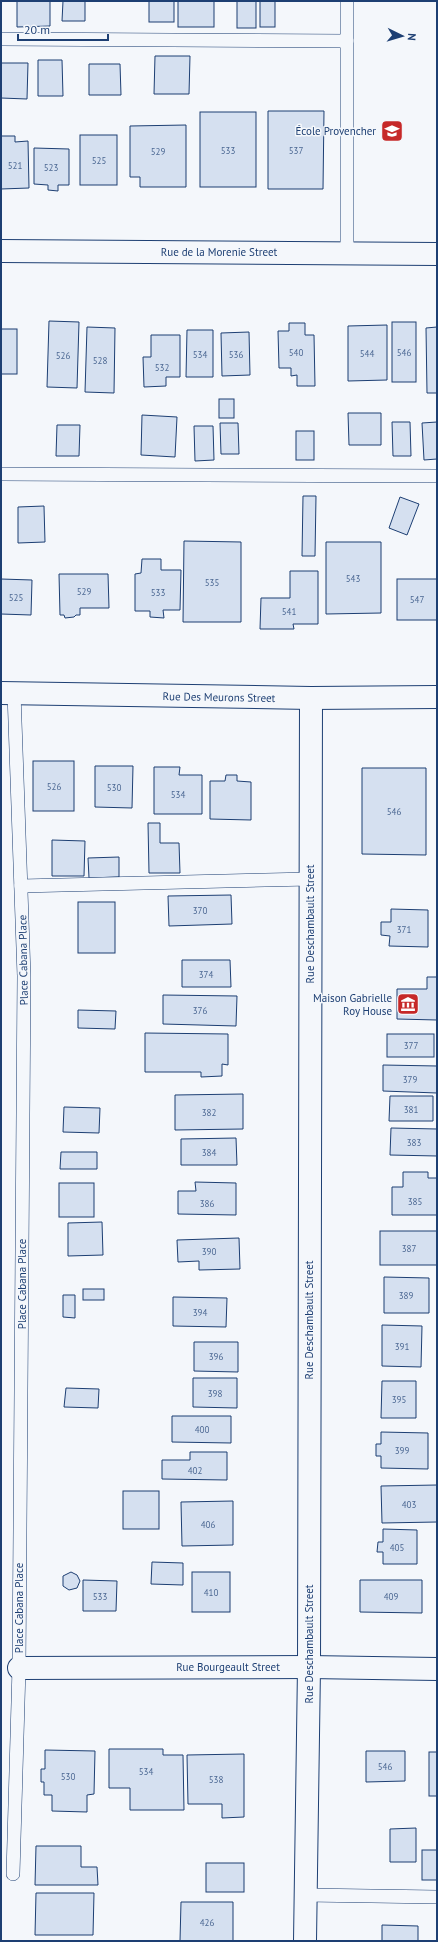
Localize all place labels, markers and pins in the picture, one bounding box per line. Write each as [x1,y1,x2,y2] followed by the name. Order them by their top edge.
[379,118,405,144] school or university icon: École Provencher
[295,124,376,138] place label: École Provencher
[313,991,392,1018] place label: Maison Gabrielle Roy House
[395,991,421,1017] museum icon: Maison Gabrielle Roy House

